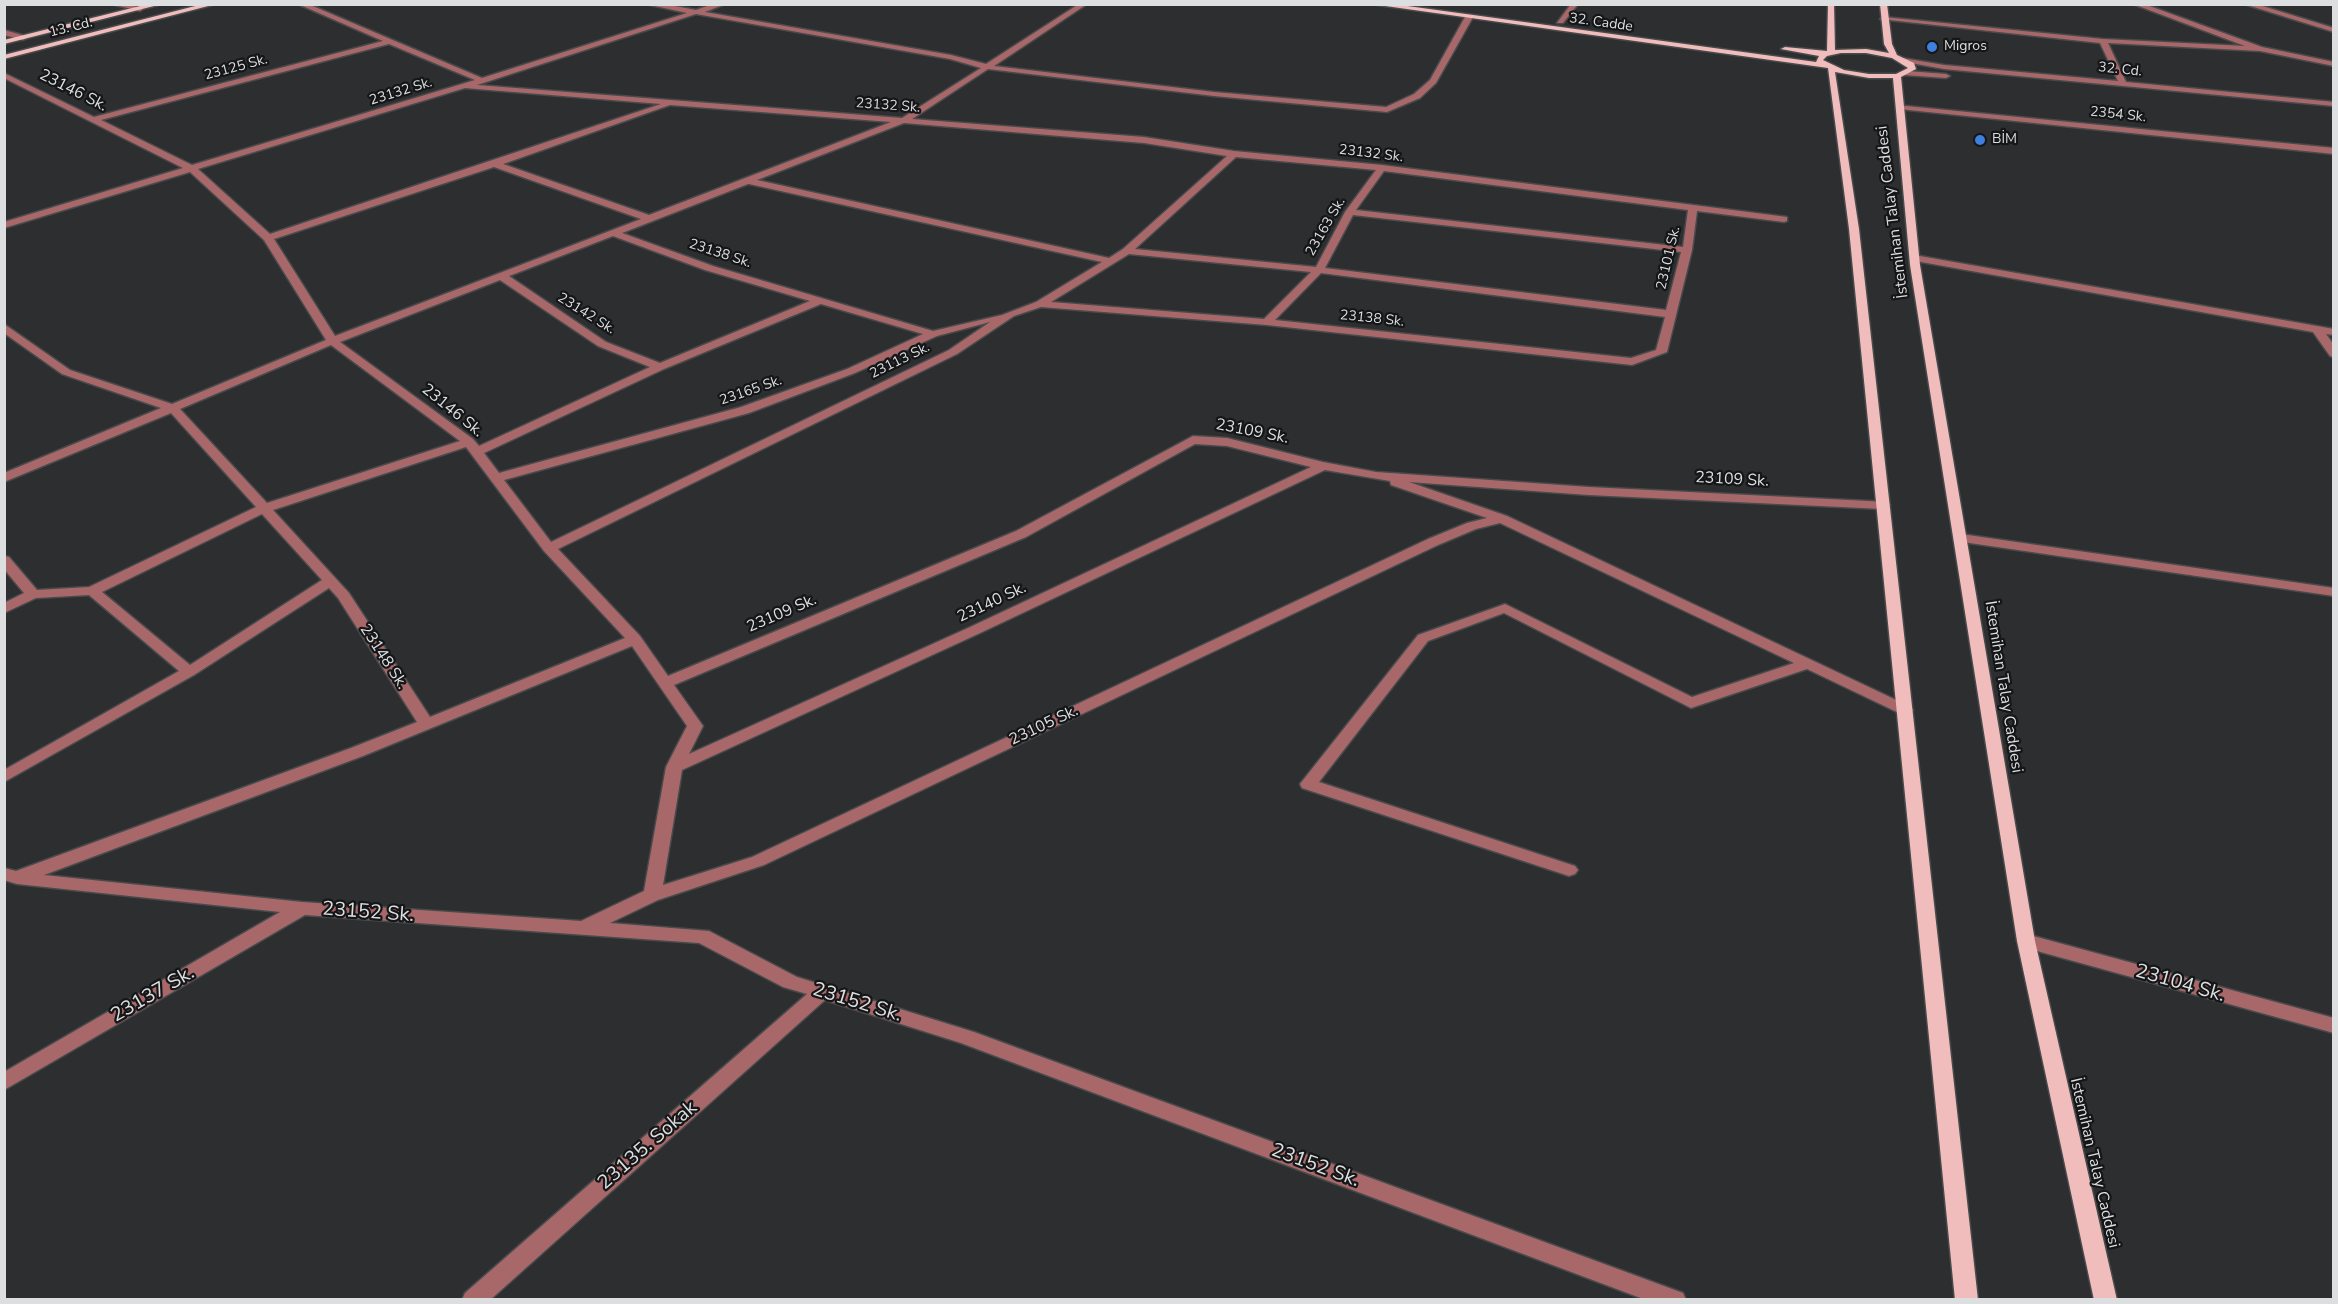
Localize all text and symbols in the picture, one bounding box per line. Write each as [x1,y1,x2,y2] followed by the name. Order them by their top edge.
[1568,10,1634,36] street label: 32. Cadde
[48,15,94,41] street label: 13. Cd.
[1944,39,1987,55] place label: Migros
[1925,40,1939,54] marker: Migros
[203,52,269,84] street label: 23125 Sk.
[2097,59,2143,81] street label: 32. Cd.
[36,66,110,116] street label: 23146 Sk.
[368,75,434,109] street label: 23132 Sk.
[855,95,921,117] street label: 23132 Sk.
[2089,104,2147,126] street label: 2354 Sk.
[1873,125,1913,299] street label: İstemihan Talay Caddesi
[1992,132,2017,148] place label: BİM
[1973,133,1987,147] marker: BİM
[1338,142,1404,166] street label: 23132 Sk.
[1303,195,1349,259] street label: 23163 Sk.
[1654,225,1684,291] street label: 23101 Sk.
[687,236,753,272] street label: 23138 Sk.
[554,290,618,338] street label: 23142 Sk.
[1339,307,1405,331] street label: 23138 Sk.
[867,339,933,383] street label: 23113 Sk.
[718,373,784,409] street label: 23165 Sk.
[417,380,487,442] street label: 23146 Sk.
[1214,416,1290,448] street label: 23109 Sk.
[1695,468,1769,492] street label: 23109 Sk.
[955,579,1029,627] street label: 23140 Sk.
[744,591,820,637] street label: 23109 Sk.
[1980,600,2026,774] street label: İstemihan Talay Caddesi
[355,621,411,693] street label: 23148 Sk.
[1007,702,1081,750] street label: 23105 Sk.
[321,898,415,928] street label: 23152 Sk.
[2132,960,2228,1008] street label: 23104 Sk.
[107,962,199,1028] street label: 23137 Sk.
[809,978,905,1028] street label: 23152 Sk.
[2065,1076,2123,1250] street label: İstemihan Talay Caddesi
[593,1096,703,1196] street label: 23135. Sokak
[1268,1139,1362,1193] street label: 23152 Sk.

